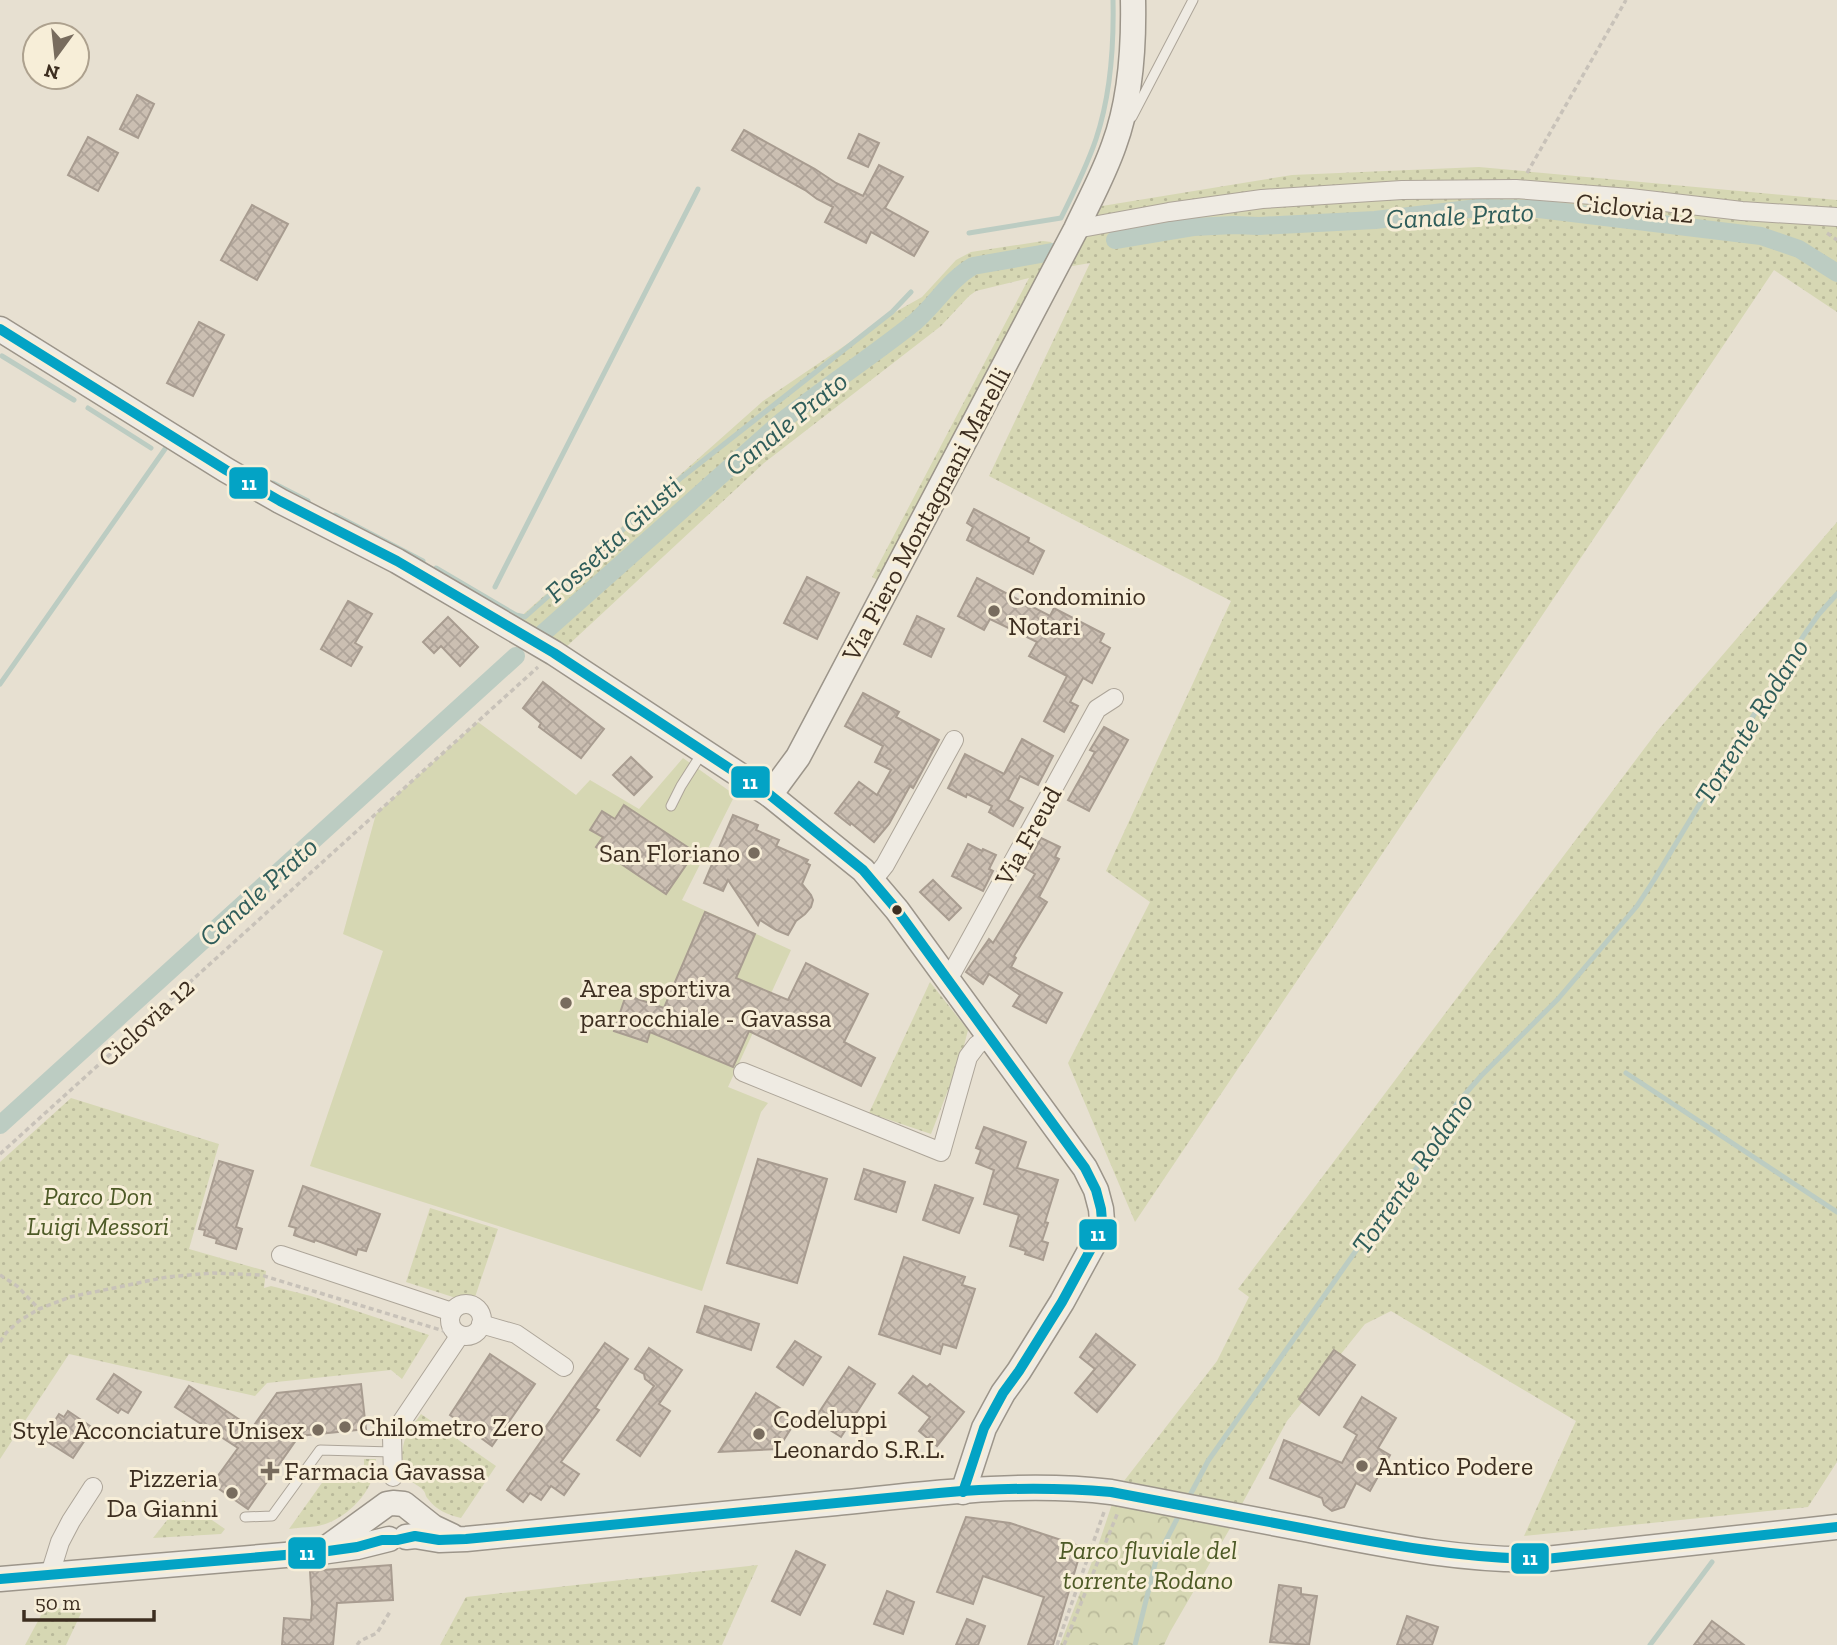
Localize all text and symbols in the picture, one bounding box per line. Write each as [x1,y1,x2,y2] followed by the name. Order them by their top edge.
[21,21,91,91] north arrow
[42,59,62,85] text: N
[1574,186,1696,230] street label: Ciclovia 12
[1385,195,1535,236] water label: Canale Prato
[834,361,1017,668] street label: Via Piero Montagnani Marelli
[718,364,854,483] water label: Canale Prato
[228,466,269,500] line badge: 11
[538,469,688,609] water label: Fossetta Giusti
[241,472,257,495] text: 11
[1008,580,1146,642] place label: Condominio Notari
[986,603,1002,619] marker: Condominio Notari
[1687,632,1816,810] water label: Torrente Rodano
[730,765,771,799] line badge: 11
[742,771,758,794] text: 11
[987,781,1068,892] street label: Via Freud
[192,830,324,953] water label: Canale Prato
[599,837,740,869] place label: San Floriano
[746,845,762,861] marker: San Floriano
[890,903,904,917] unlabelled marker
[91,971,201,1073] street label: Ciclovia 12
[580,972,832,1034] place label: Area sportiva parrocchiale - Gavassa
[558,995,574,1011] marker: Area sportiva parrocchiale - Gavassa
[1345,1086,1480,1260] water label: Torrente Rodano
[27,1180,169,1242] park label: Parco Don Luigi Messori
[1078,1218,1118,1251] line badge: 11
[1090,1223,1106,1246] text: 11
[773,1403,945,1465] place label: Codeluppi Leonardo S.R.L.
[359,1411,544,1443] place label: Chilometro Zero
[12,1414,304,1446] place label: Style Acconciature Unisex
[337,1419,353,1435] marker: Chilometro Zero
[310,1422,326,1438] marker: Style Acconciature Unisex
[751,1426,767,1442] marker: Codeluppi Leonardo S.R.L.
[1376,1450,1533,1482] place label: Antico Podere
[284,1455,486,1487] place label: Farmacia Gavassa
[1354,1458,1370,1474] marker: Antico Podere
[106,1462,218,1524] place label: Pizzeria Da Gianni
[262,1463,278,1479] marker: Farmacia Gavassa
[224,1485,240,1501] marker: Pizzeria Da Gianni
[1059,1534,1237,1596] park label: Parco fluviale del torrente Rodano
[287,1536,327,1570] line badge: 11
[299,1542,315,1565] text: 11
[1510,1542,1550,1575] line badge: 11
[1522,1547,1538,1570] text: 11
[24,1578,154,1622] scale bar
[35,1590,81,1615] text: 50 m

